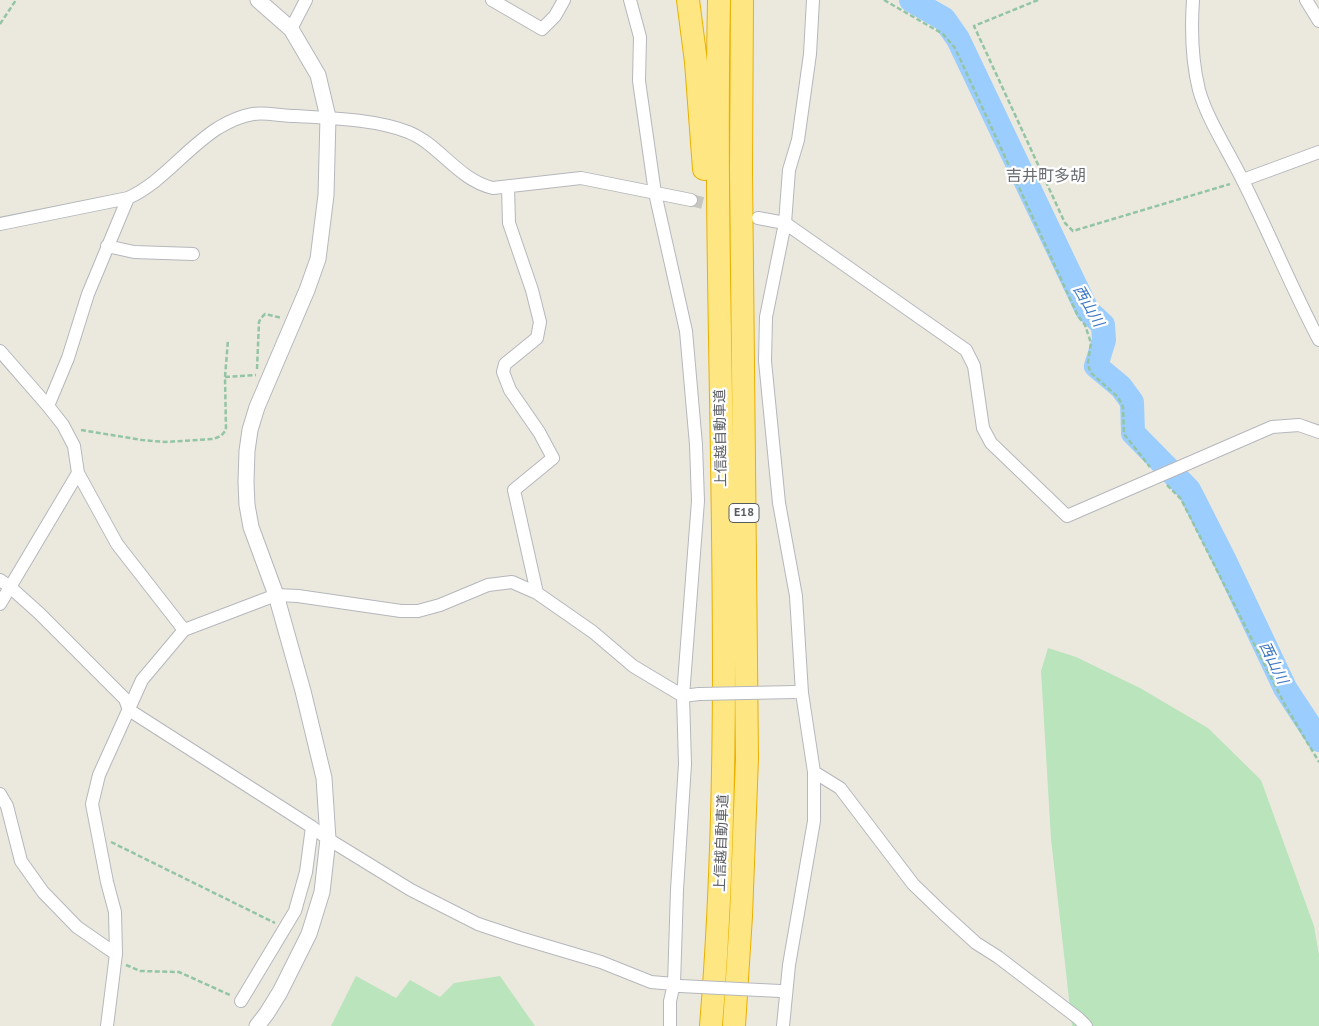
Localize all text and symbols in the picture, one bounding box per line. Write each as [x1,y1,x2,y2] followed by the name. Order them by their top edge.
[1006,166,1086,186] district label: 吉井町多胡
[1069,282,1107,330] water label: 西山川
[712,389,730,487] street label: 上信越自動車道
[729,503,759,522] road number: E18
[1255,639,1291,687] water label: 西山川
[712,794,732,892] street label: 上信越自動車道

